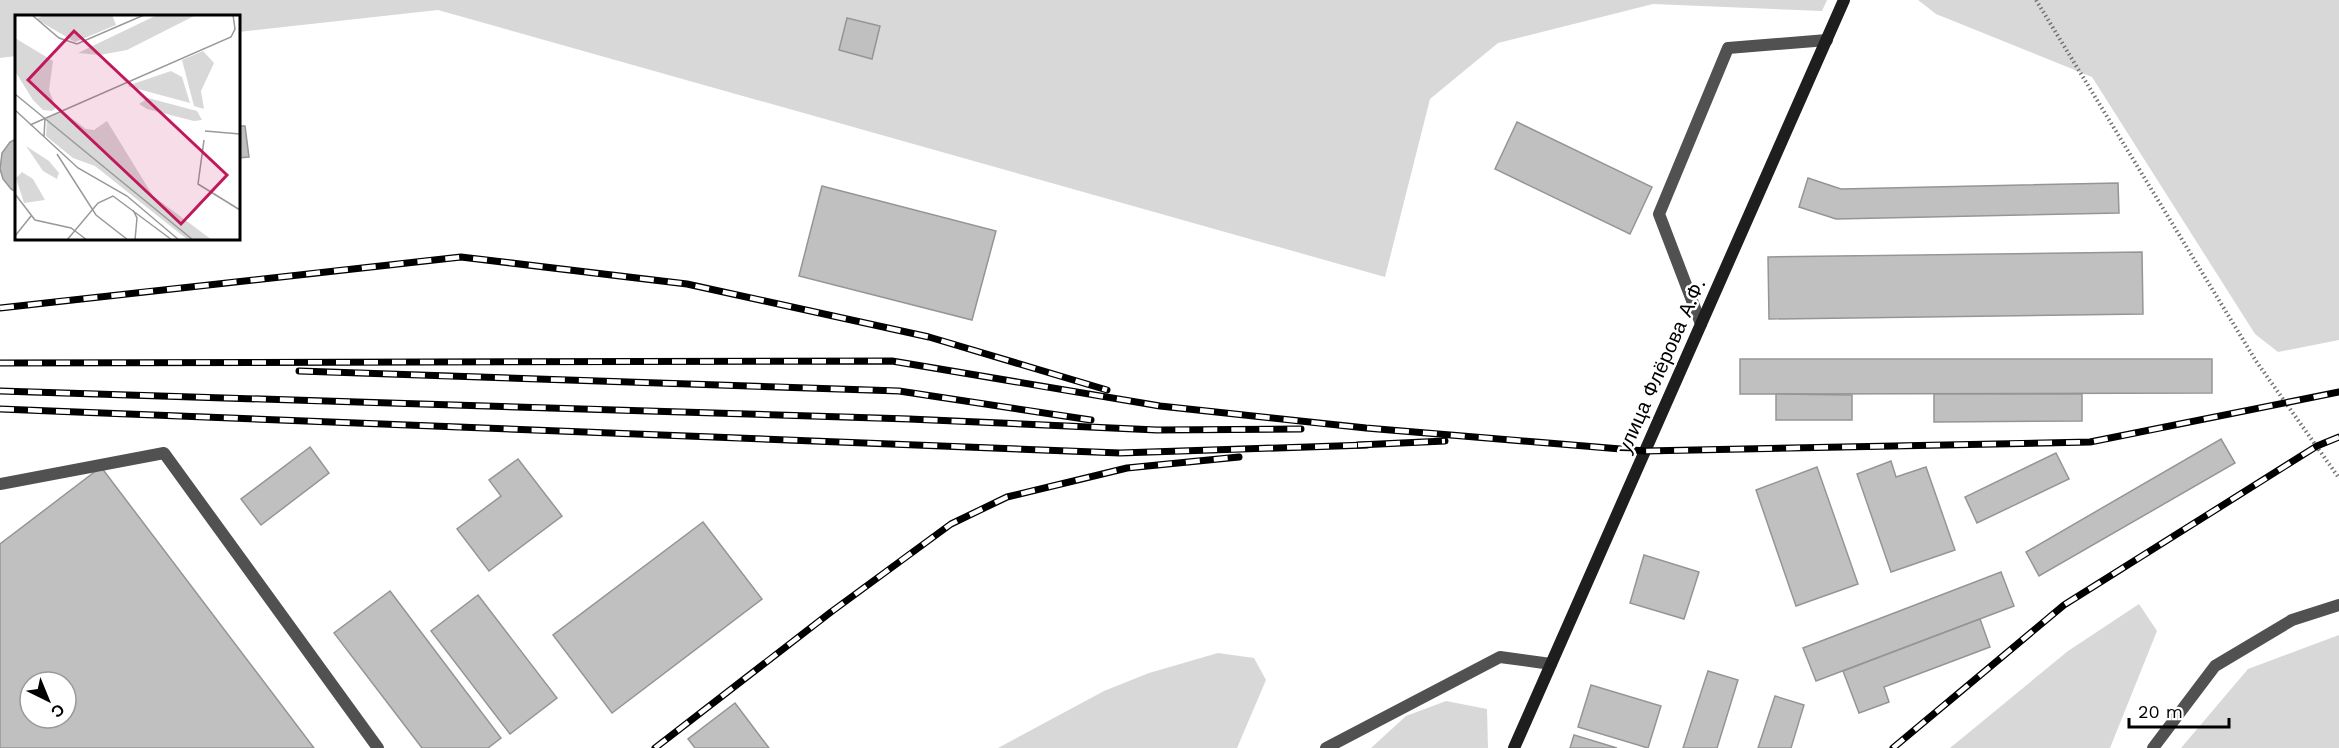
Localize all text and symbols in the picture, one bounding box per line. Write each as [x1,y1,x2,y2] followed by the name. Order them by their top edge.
[15,15,240,240] inset map
[1612,275,1710,457] street label: улица Флёрова А.Ф.
[18,670,78,730] north arrow
[2129,691,2230,729] scale bar
[47,700,69,722] text: С
[2138,701,2183,722] text: 20 m

